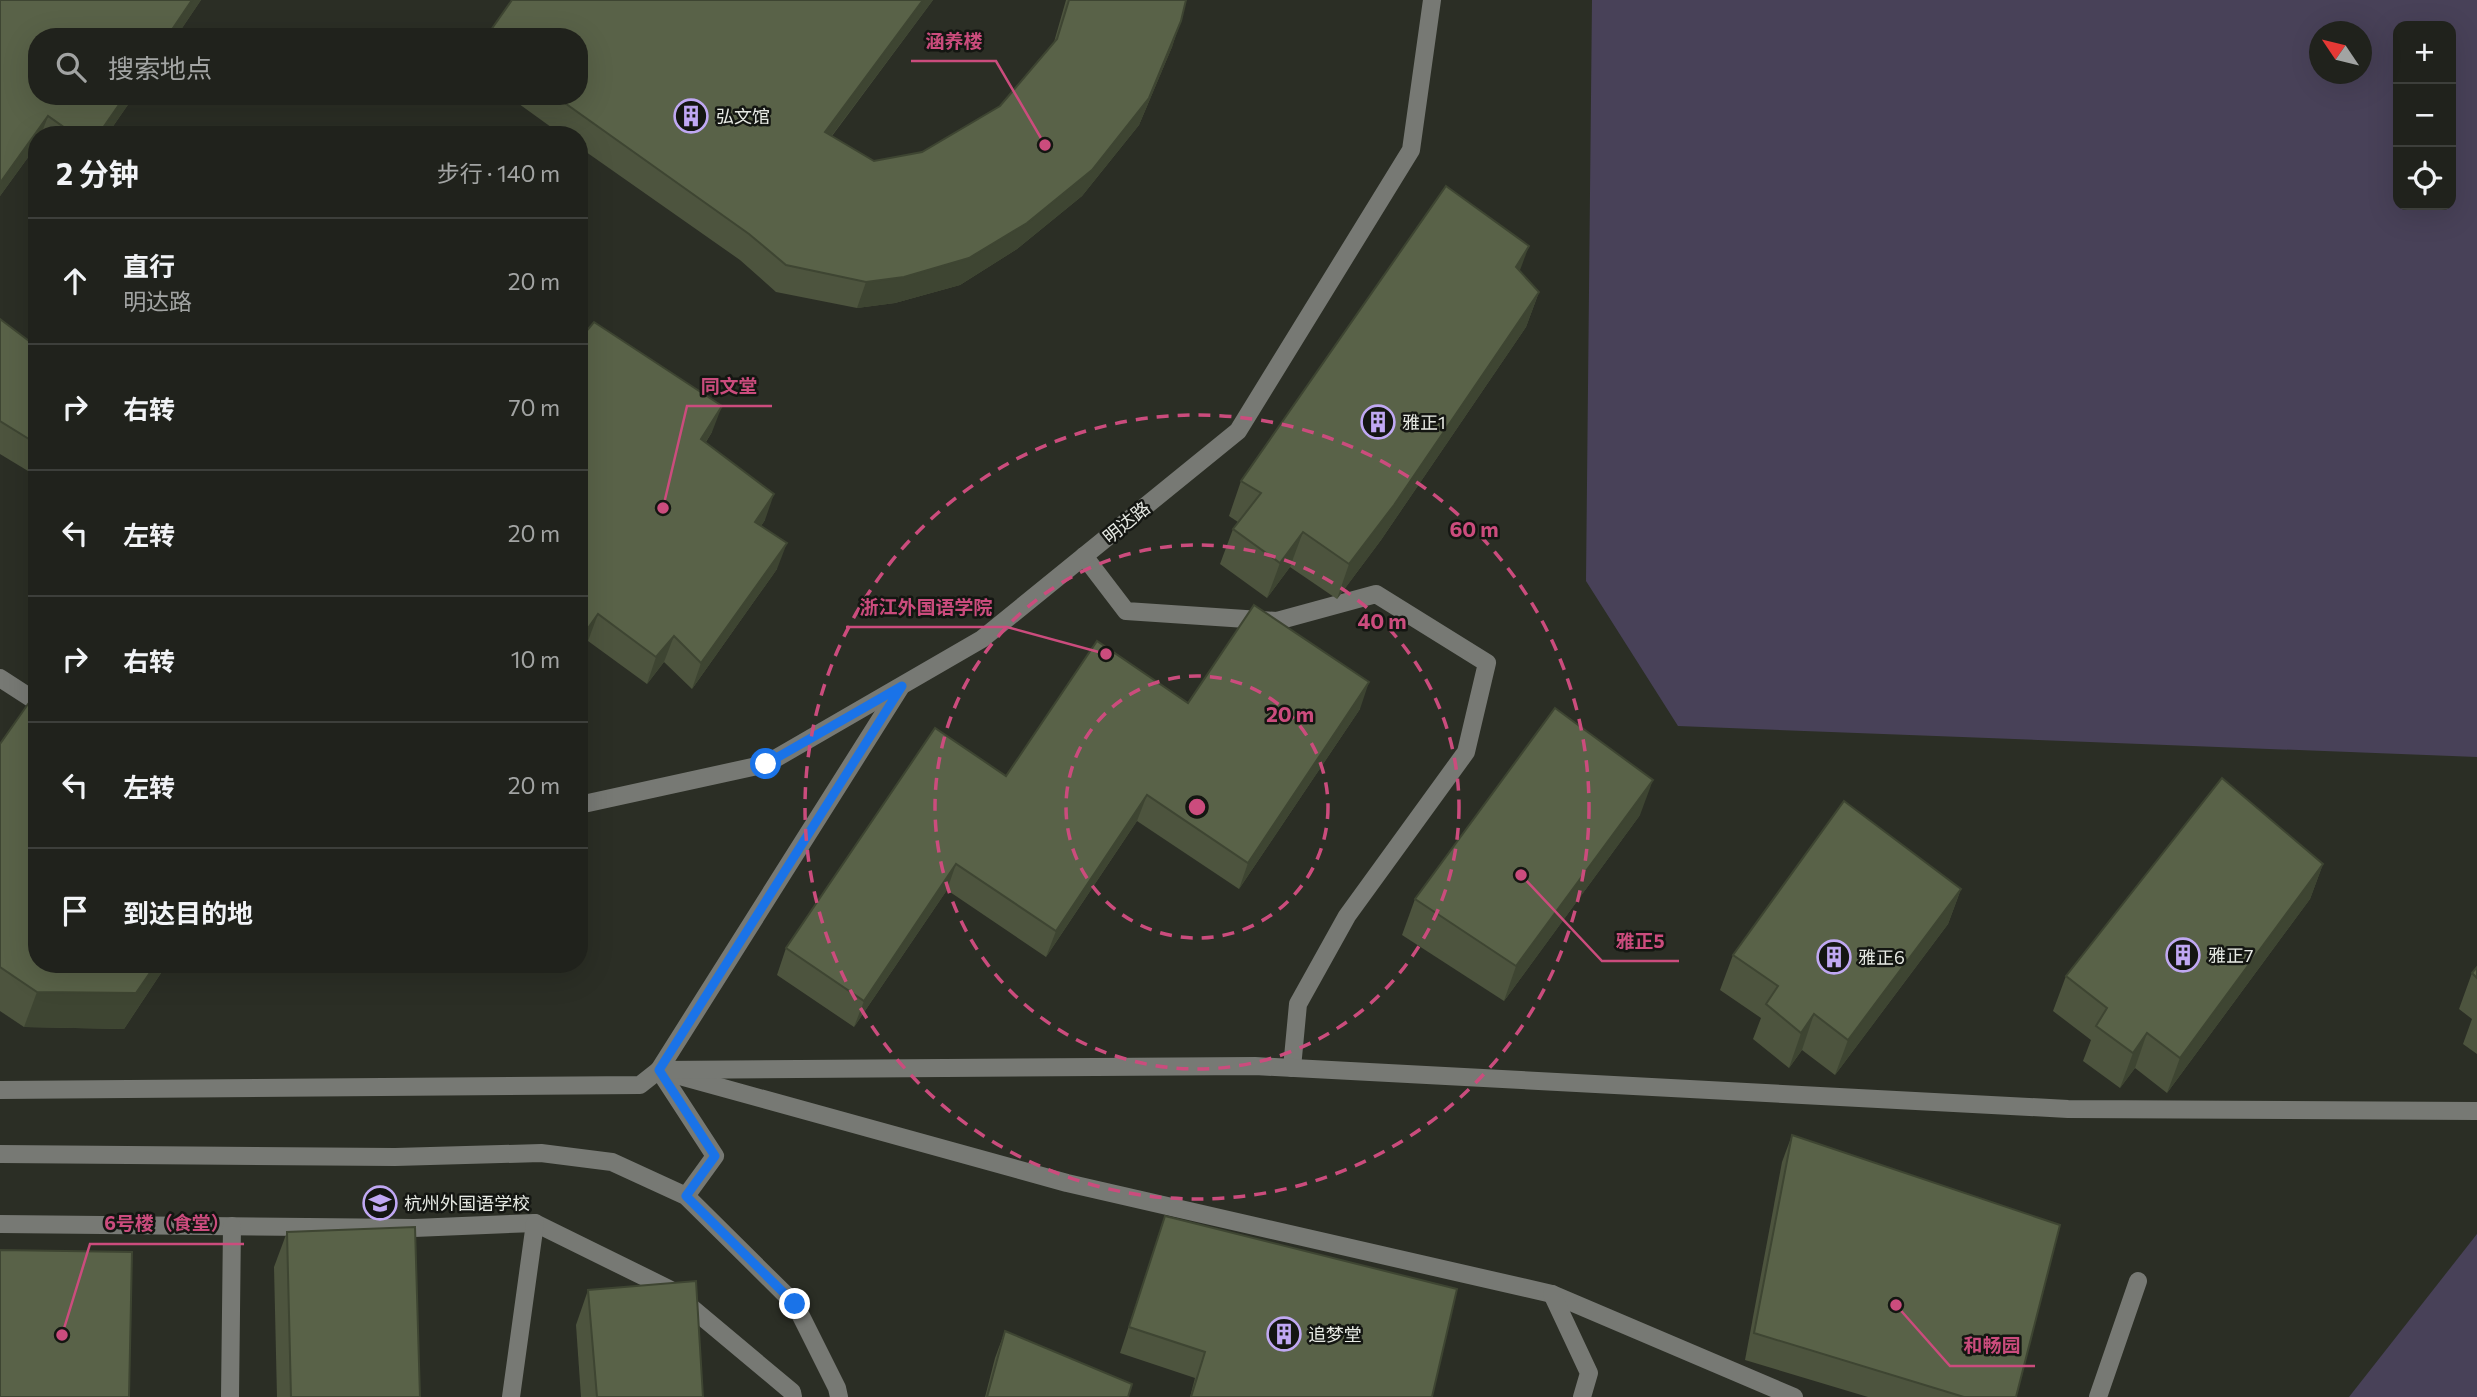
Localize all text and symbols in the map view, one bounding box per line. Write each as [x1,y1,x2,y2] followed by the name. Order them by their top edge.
[911,21,996,61] callout: 涵养楼
[2309,21,2372,84] north arrow
[2393,21,2456,210] map controls
[2393,21,2456,84] button: +
[28,28,588,105] search box
[925,29,983,52] text: 涵养楼
[52,48,90,86] icon: search
[108,52,212,83] text: 搜索地点
[2393,84,2456,147] button: −
[672,97,710,135] building icon: 弘文馆
[716,105,770,127] place label: 弘文馆
[2393,147,2456,210] button: locate
[56,154,139,191] text: 2 分钟
[437,159,560,187] text: 步行 · 140 m
[123,250,175,281] text: 直行
[56,262,94,300] icon: ahead
[508,267,560,295] text: 20 m
[123,287,192,315] text: 明达路
[687,366,772,406] callout: 同文堂
[700,374,758,397] text: 同文堂
[56,388,94,426] icon: right
[123,393,175,424] text: 右转
[508,393,560,421] text: 70 m
[1359,403,1397,441] building icon: 雅正1
[1402,411,1446,433] place label: 雅正1
[1098,496,1154,548] street label: 明达路
[56,514,94,552] icon: left
[1449,516,1499,541] text: 60 m
[123,519,175,550] text: 左转
[508,519,560,547] text: 20 m
[846,587,1007,627] callout: 浙江外国语学院
[859,595,993,618] text: 浙江外国语学院
[1357,608,1407,633] text: 40 m
[56,640,94,678] icon: right
[123,645,175,676] text: 右转
[511,645,560,673] text: 10 m
[1266,701,1314,726] text: 20 m
[750,748,781,779] route start
[56,766,94,804] icon: left
[123,771,175,802] text: 左转
[508,771,560,799] text: 20 m
[1185,795,1209,819] centre of rings
[56,892,94,930] icon: arrive
[123,897,253,928] text: 到达目的地
[1602,921,1679,961] callout: 雅正5
[1615,929,1665,952] text: 雅正5
[2164,936,2202,974] building icon: 雅正7
[1815,938,1853,976] building icon: 雅正6
[2208,944,2254,966] place label: 雅正7
[1858,946,1905,968] place label: 雅正6
[361,1184,399,1222] school or university icon: 杭州外国语学校
[404,1192,530,1214] place label: 杭州外国语学校
[90,1204,244,1244] callout: 6号楼（食堂）
[104,1211,230,1234] text: 6号楼（食堂）
[779,1288,810,1319] route end
[1265,1315,1303,1353] building icon: 追梦堂
[1308,1323,1362,1345] place label: 追梦堂
[1950,1326,2035,1366] callout: 和畅园
[1963,1333,2021,1356] text: 和畅园

